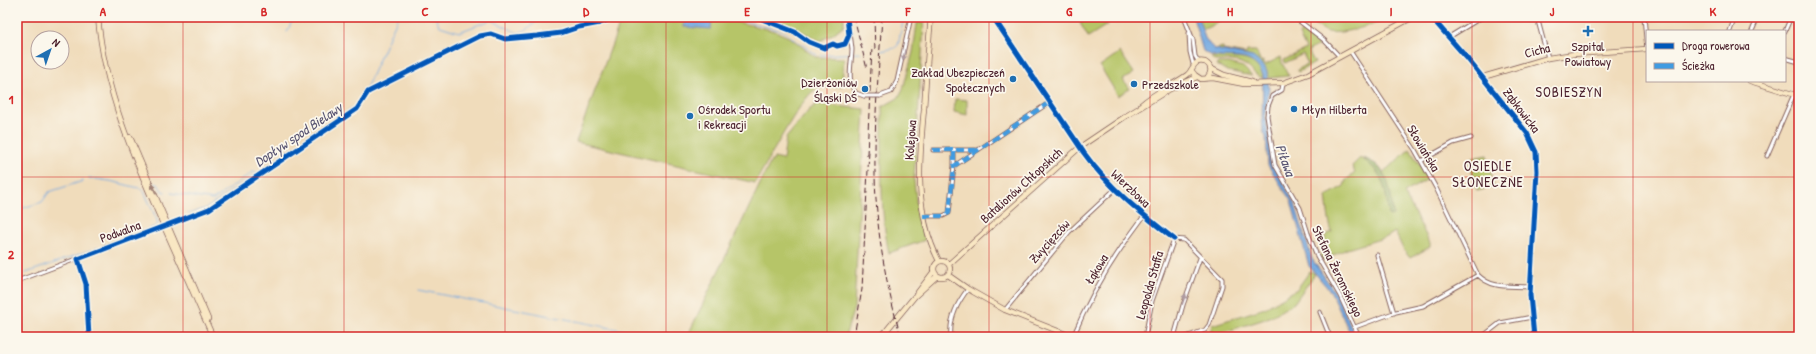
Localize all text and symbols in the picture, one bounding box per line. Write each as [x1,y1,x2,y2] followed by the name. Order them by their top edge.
[100,2,107,20] text: A
[261,2,268,20] text: B
[421,2,429,20] text: C
[583,2,590,20] text: D
[744,2,750,20] text: E
[905,2,912,20] text: F
[1066,2,1073,20] text: G
[1227,2,1233,20] text: H
[1389,2,1393,20] text: I
[1550,2,1555,20] text: J
[1710,2,1717,20] text: K
[1582,25,1594,37] marker: Szpital Powiatowy
[30,30,70,70] north arrow
[1646,30,1786,82] legend
[50,35,63,50] text: N
[1565,37,1612,70] place label: Szpital Powiatowy
[1682,37,1750,54] text: Droga rowerowa
[1522,38,1552,62] street label: Cicha
[900,49,906,62] one-way arrow
[1682,57,1715,74] text: Ścieżka
[911,63,1006,96] place label: Zakład Ubezpieczeń Społecznych
[801,73,857,106] place label: Dzierżoniów Śląski DŚ
[1008,74,1018,84] marker: Zakład Ubezpieczeń Społecznych
[1142,75,1199,93] place label: Przedszkole
[1129,79,1139,89] marker: Przedszkole
[1536,82,1602,101] district label: SOBIESZYN
[860,84,870,94] marker: Dzierżoniów Śląski DŚ
[1499,84,1545,136] street label: Ząbkowicka
[9,90,14,108] text: 1
[250,96,348,171] water label: Dopływ spod Bielawy
[698,100,771,133] place label: Ośrodek Sportu i Rekreacji
[1302,100,1367,118] place label: Młyn Hilberta
[1289,104,1299,114] marker: Młyn Hilberta
[685,111,695,121] marker: Ośrodek Sportu i Rekreacji
[900,119,920,161] street label: Kolejowa
[1403,121,1445,175] street label: Słowiańska
[1271,141,1301,180] water label: Piława
[976,143,1066,227] street label: Batalionów Chłopskich
[1452,156,1524,191] district label: OSIEDLE SŁONECZNE
[1107,165,1155,211] street label: Wierzbowa
[150,182,156,194] one-way arrow
[97,215,143,247] street label: Podwalna
[1025,215,1073,267] street label: Zwycięzców
[1308,222,1368,320] street label: Stefana Żeromskiego
[8,245,15,263] text: 2
[1131,249,1167,321] street label: Leopolda Staffa
[1080,250,1112,288] street label: Łąkowa
[1182,293,1188,305] one-way arrow

